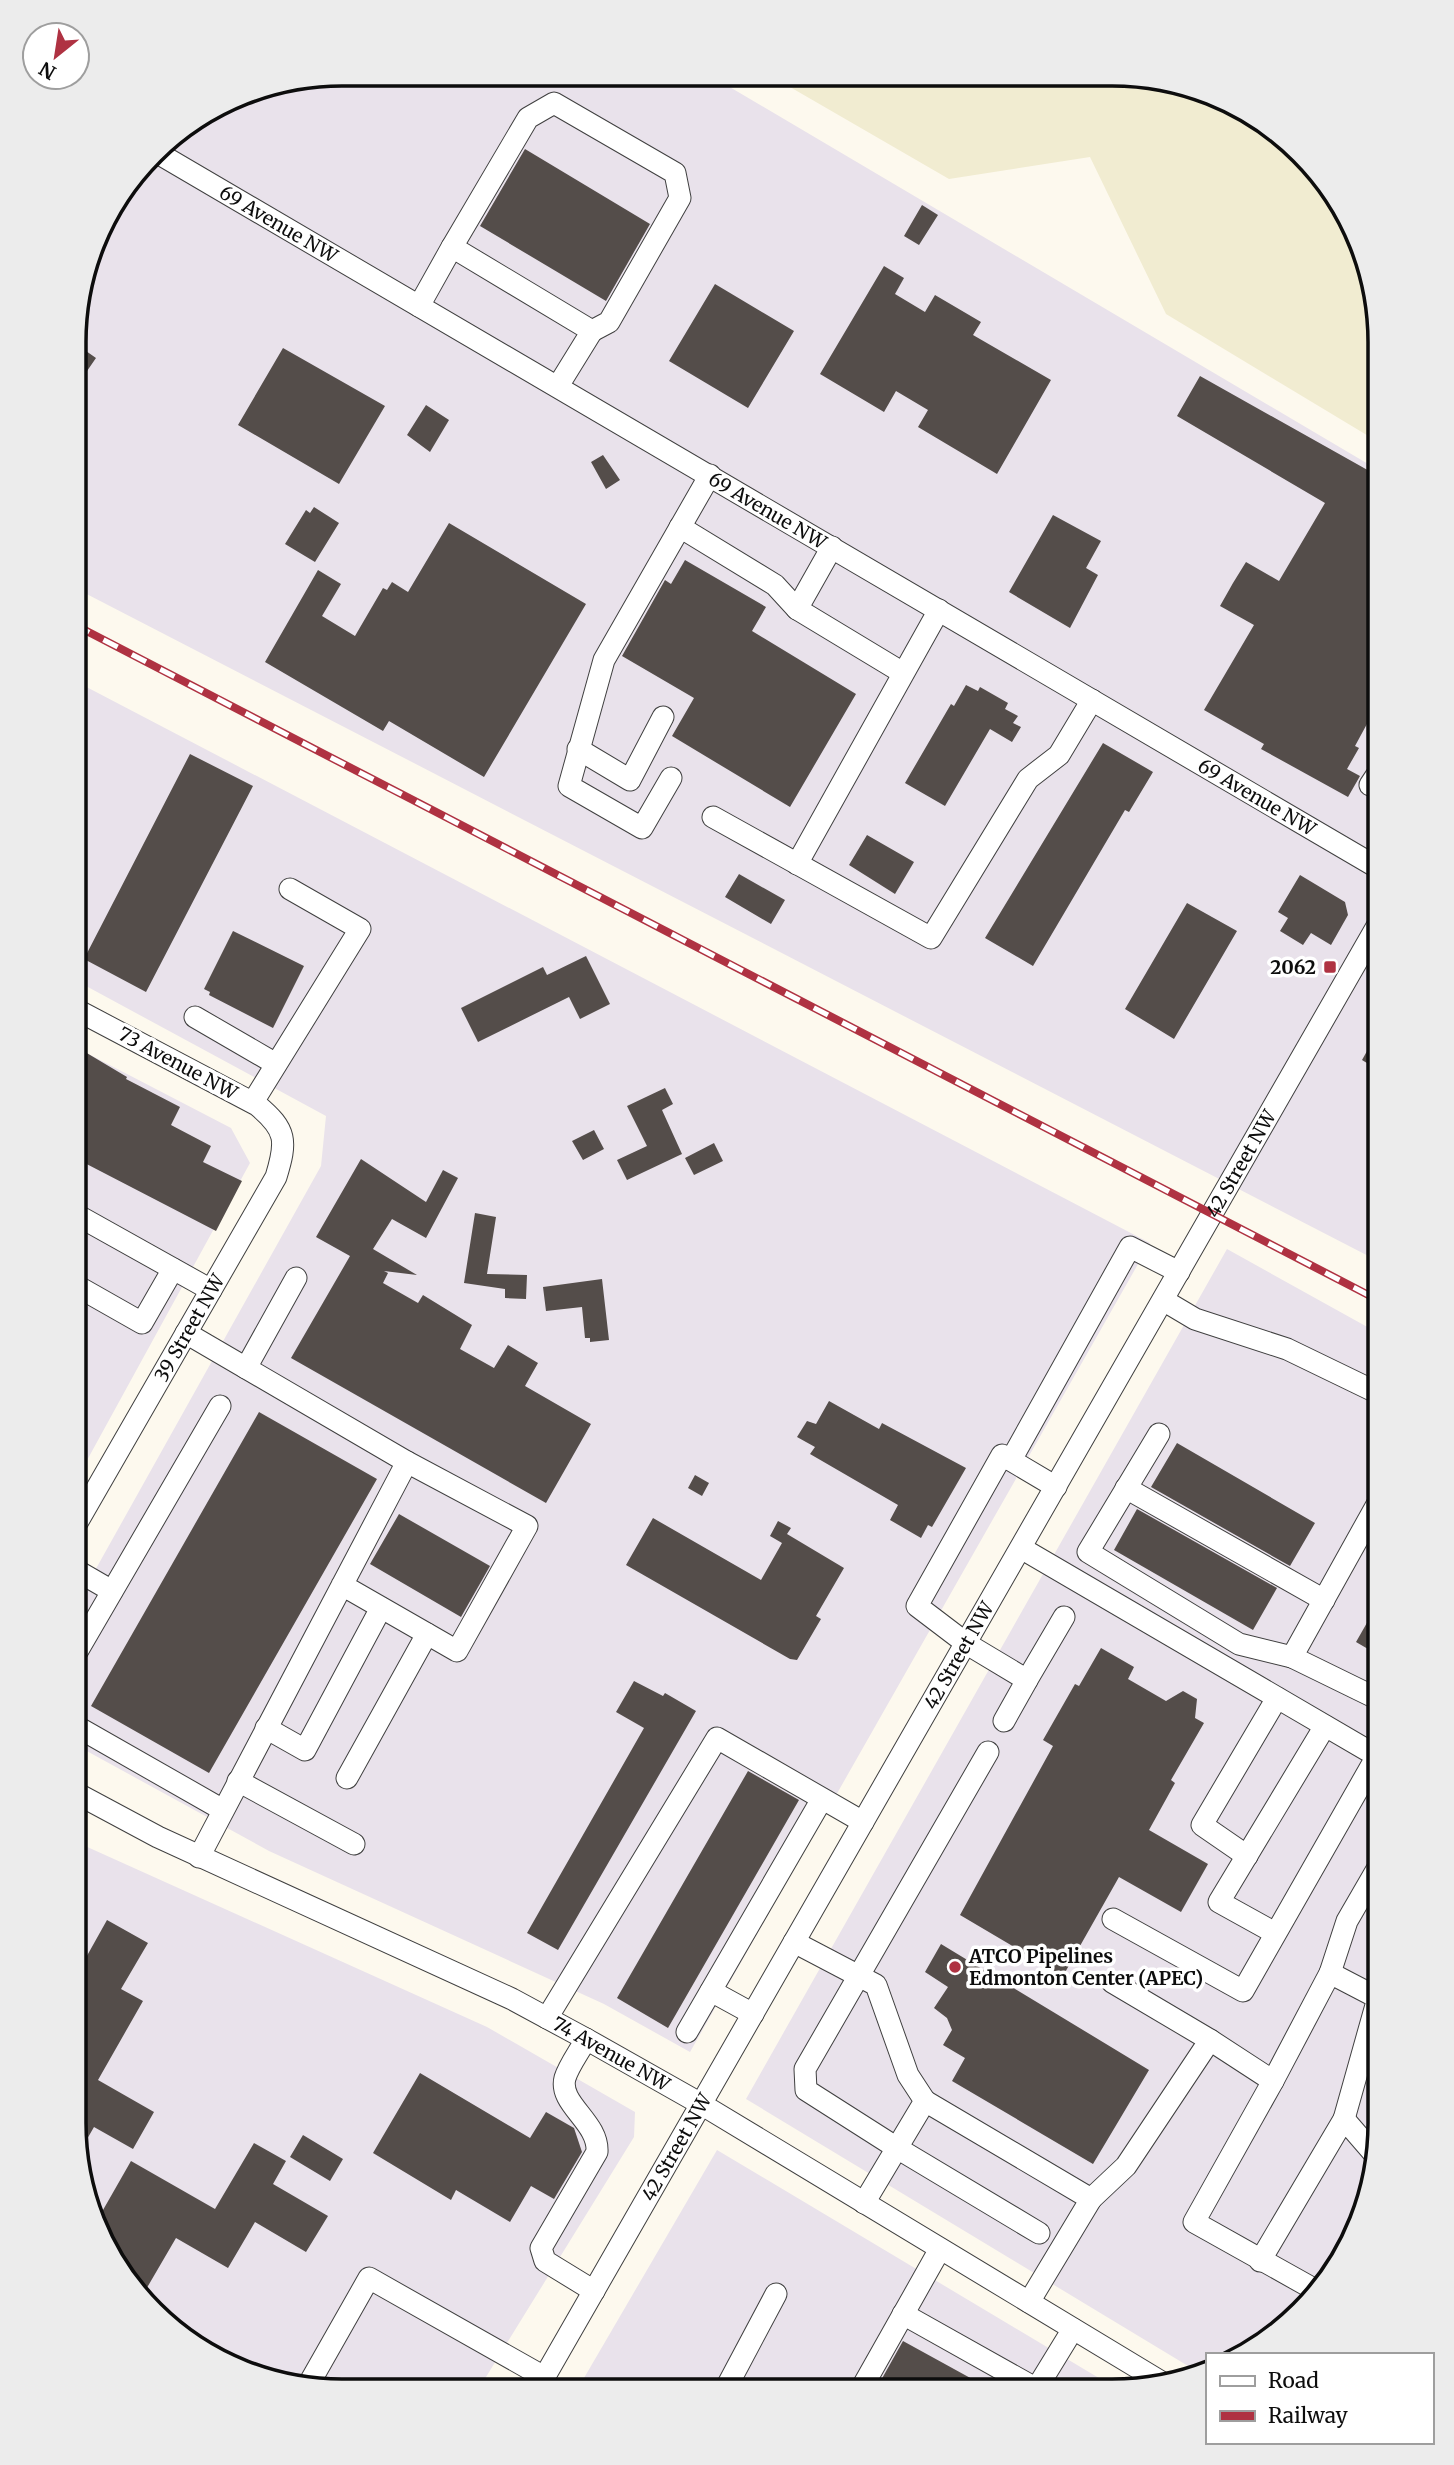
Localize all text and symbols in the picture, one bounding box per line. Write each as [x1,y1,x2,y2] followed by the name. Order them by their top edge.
[21,21,91,91] north arrow
[35,57,60,85] text: N
[215,180,343,268] street label: 69 Avenue NW
[704,466,832,555] street label: 69 Avenue NW
[1194,753,1321,841] street label: 69 Avenue NW
[1270,955,1316,979] place label: 2062
[1322,959,1338,975] marker: 2062
[114,1022,243,1105] street label: 73 Avenue NW
[1201,1105,1282,1222] street label: 42 Street NW
[149,1269,230,1386] street label: 39 Street NW
[918,1596,999,1713] street label: 42 Street NW
[968,1944,1203,1990] place label: ATCO Pipelines Edmonton Center (APEC)
[947,1959,963,1975] marker: ATCO Pipelines Edmonton Center (APEC)
[548,2011,675,2097] street label: 74 Avenue NW
[636,2088,717,2205] street label: 42 Street NW
[1206,2353,1433,2444] legend
[1268,2367,1319,2394] text: Road
[1268,2402,1349,2429] text: Railway

